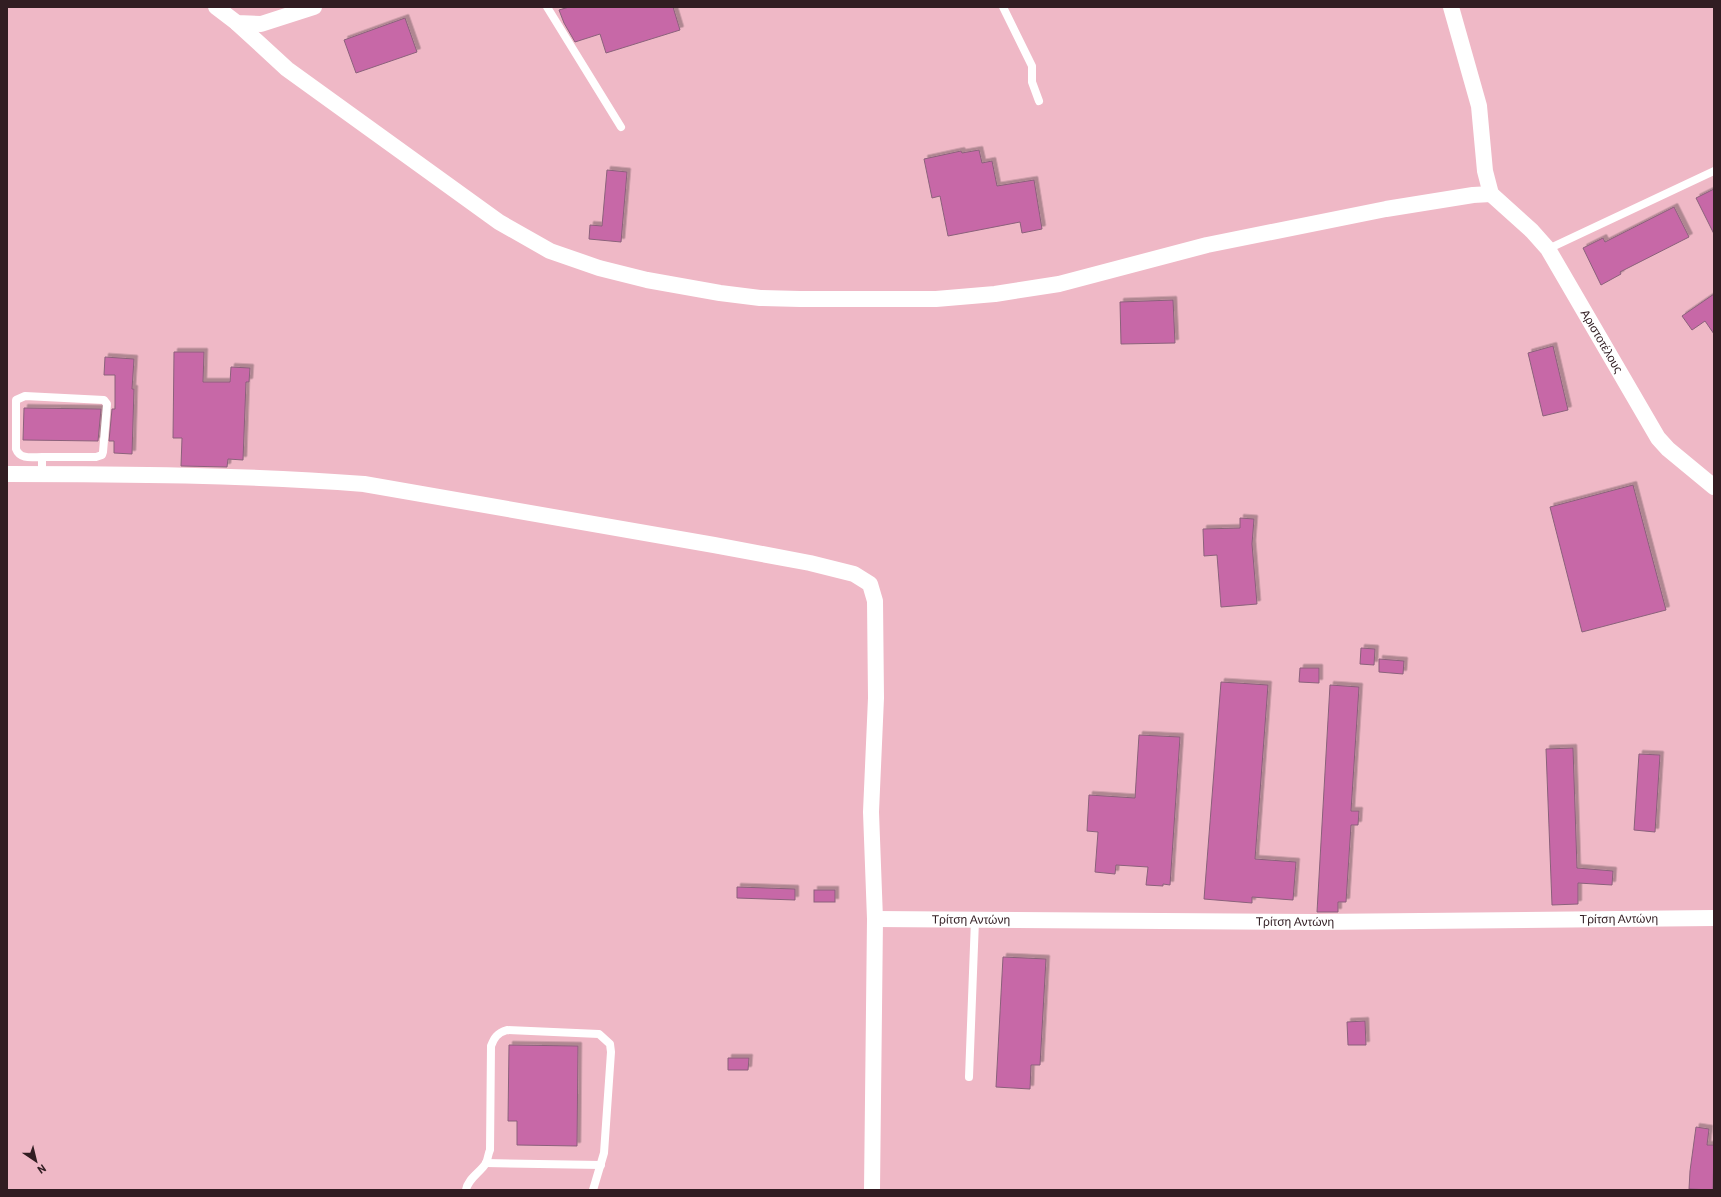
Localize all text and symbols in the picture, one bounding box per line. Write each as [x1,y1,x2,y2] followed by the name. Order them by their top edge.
[1579,307,1627,376] street label: Αριστοτέλους
[932,911,1010,927] street label: Τρίτση Αντώνη
[1580,911,1658,926] street label: Τρίτση Αντώνη
[1256,914,1334,929] street label: Τρίτση Αντώνη
[16,1141,56,1181] north arrow
[35,1162,49,1177] text: N

